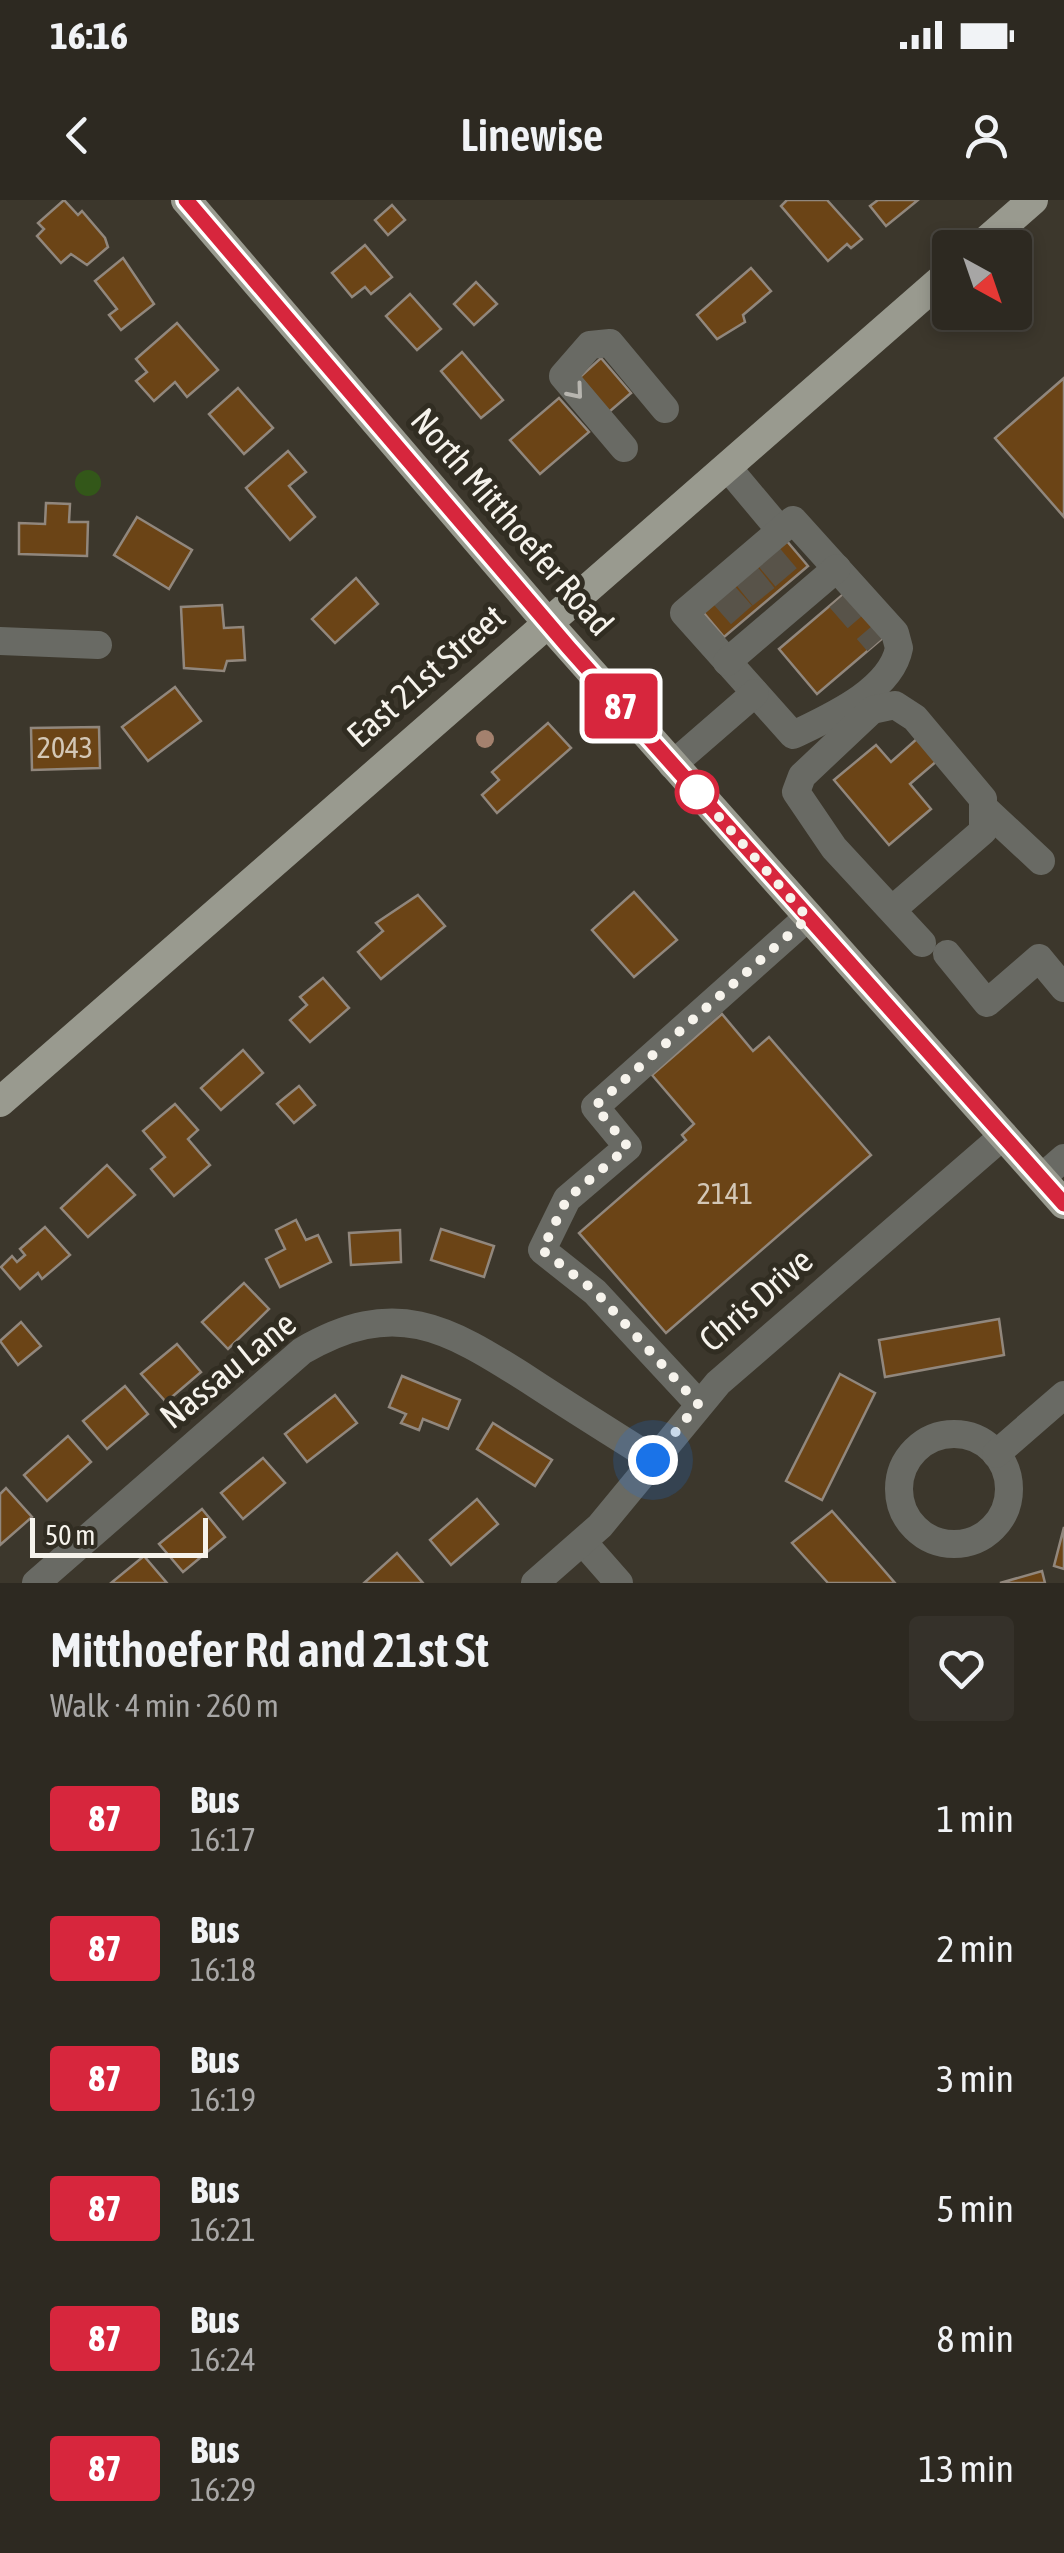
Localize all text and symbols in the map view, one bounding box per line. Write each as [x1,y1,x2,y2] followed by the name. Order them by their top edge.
[50,14,128,57] text: 16:16
[50,108,105,163] icon: back
[959,108,1014,163] icon: person
[460,109,604,161] text: Linewise
[932,230,1032,330] north arrow
[932,230,1032,330] map controls
[565,380,583,398] one-way arrow
[403,400,622,643] street label: North Mitthoefer Road
[339,596,512,754] street label: East 21st Street
[576,674,666,738] line badge: 87
[605,686,637,726] text: 87
[37,730,93,764] house number: 2043
[676,771,718,813] unlabelled marker
[697,1176,753,1210] house number: 2141
[691,1239,820,1359] street label: Chris Drive
[152,1303,303,1436] street label: Nassau Lane
[628,1435,678,1485] your location
[30,1513,208,1558] scale bar
[45,1519,95,1551] text: 50 m
[909,1616,1014,1721] button: heart
[50,1622,489,1677] text: Mitthoefer Rd and 21st St
[50,1687,279,1724] text: Walk · 4 min · 260 m
[190,1778,240,1821] text: Bus
[936,1797,1014,1840] text: 1 min
[89,1798,121,1838] text: 87
[190,1821,256,1858] text: 16:17
[190,1908,240,1951] text: Bus
[936,1927,1014,1970] text: 2 min
[89,1928,121,1968] text: 87
[190,1951,256,1988] text: 16:18
[190,2038,240,2081] text: Bus
[936,2057,1014,2100] text: 3 min
[89,2058,121,2098] text: 87
[190,2081,256,2118] text: 16:19
[190,2168,240,2211] text: Bus
[936,2187,1014,2230] text: 5 min
[89,2188,121,2228] text: 87
[190,2211,256,2248] text: 16:21
[190,2298,240,2341] text: Bus
[936,2317,1014,2360] text: 8 min
[89,2318,121,2358] text: 87
[190,2341,256,2378] text: 16:24
[190,2428,240,2471] text: Bus
[919,2447,1014,2490] text: 13 min
[89,2448,121,2488] text: 87
[190,2471,256,2508] text: 16:29

